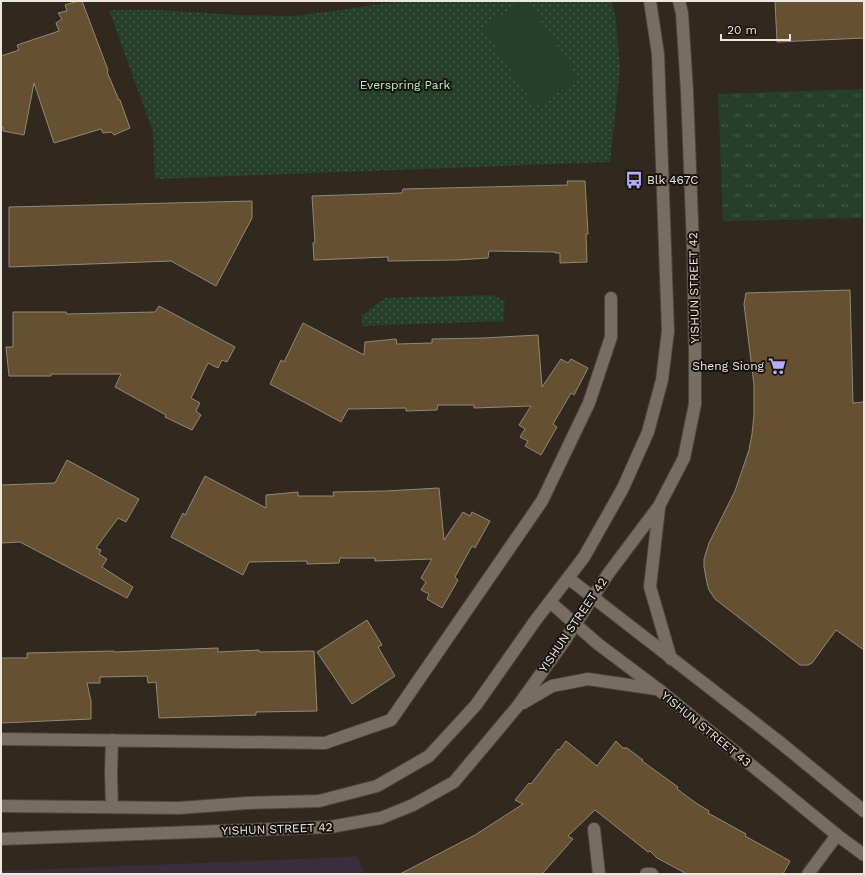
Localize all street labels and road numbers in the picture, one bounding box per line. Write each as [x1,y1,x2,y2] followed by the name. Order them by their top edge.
[686,232,702,344] street label: YISHUN STREET 42
[536,575,610,675] street label: YISHUN STREET 42
[658,689,754,769] street label: YISHUN STREET 43
[221,820,333,838] street label: YISHUN STREET 42

